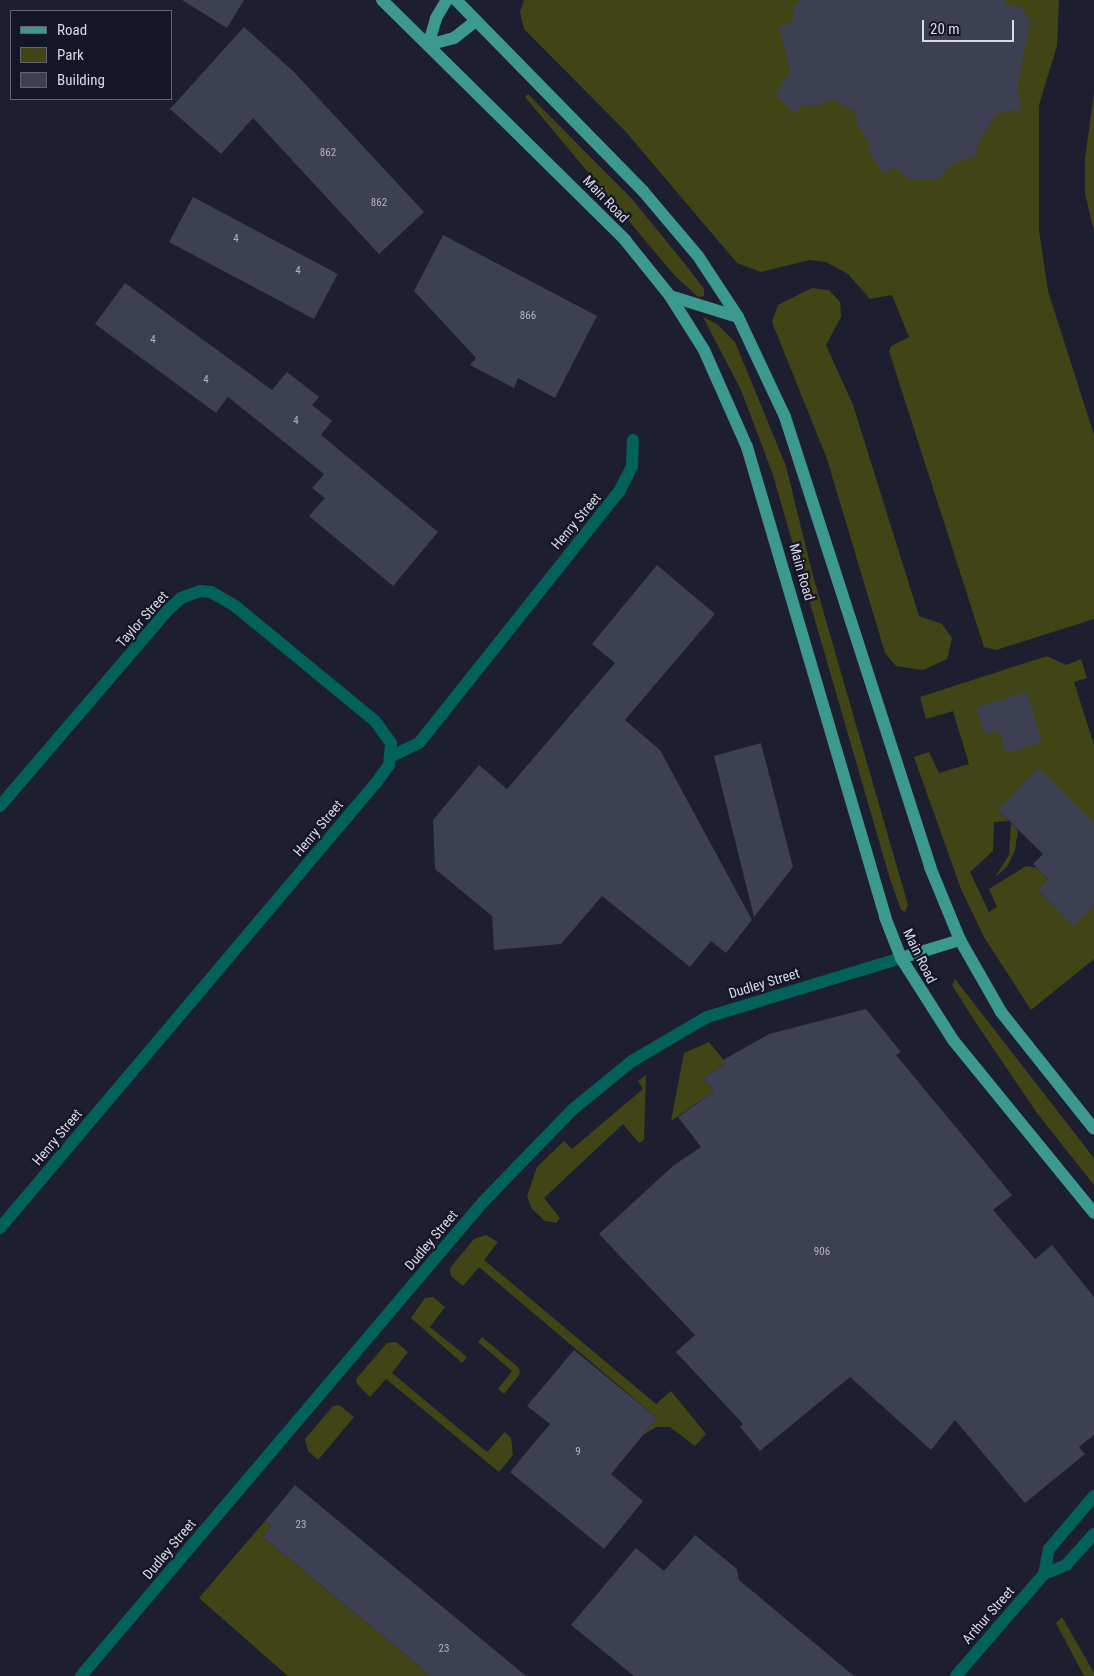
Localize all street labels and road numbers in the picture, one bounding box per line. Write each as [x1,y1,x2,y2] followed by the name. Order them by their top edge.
[580,172,632,226] street label: Main Road
[548,489,604,553] street label: Henry Street
[786,542,818,602] street label: Main Road
[113,588,171,650] street label: Taylor Street
[290,796,346,860] street label: Henry Street
[900,926,940,986] street label: Main Road
[727,964,801,1002] street label: Dudley Street
[29,1105,85,1169] street label: Henry Street
[401,1207,461,1273] street label: Dudley Street
[139,1516,199,1582] street label: Dudley Street
[958,1583,1018,1647] street label: Arthur Street

